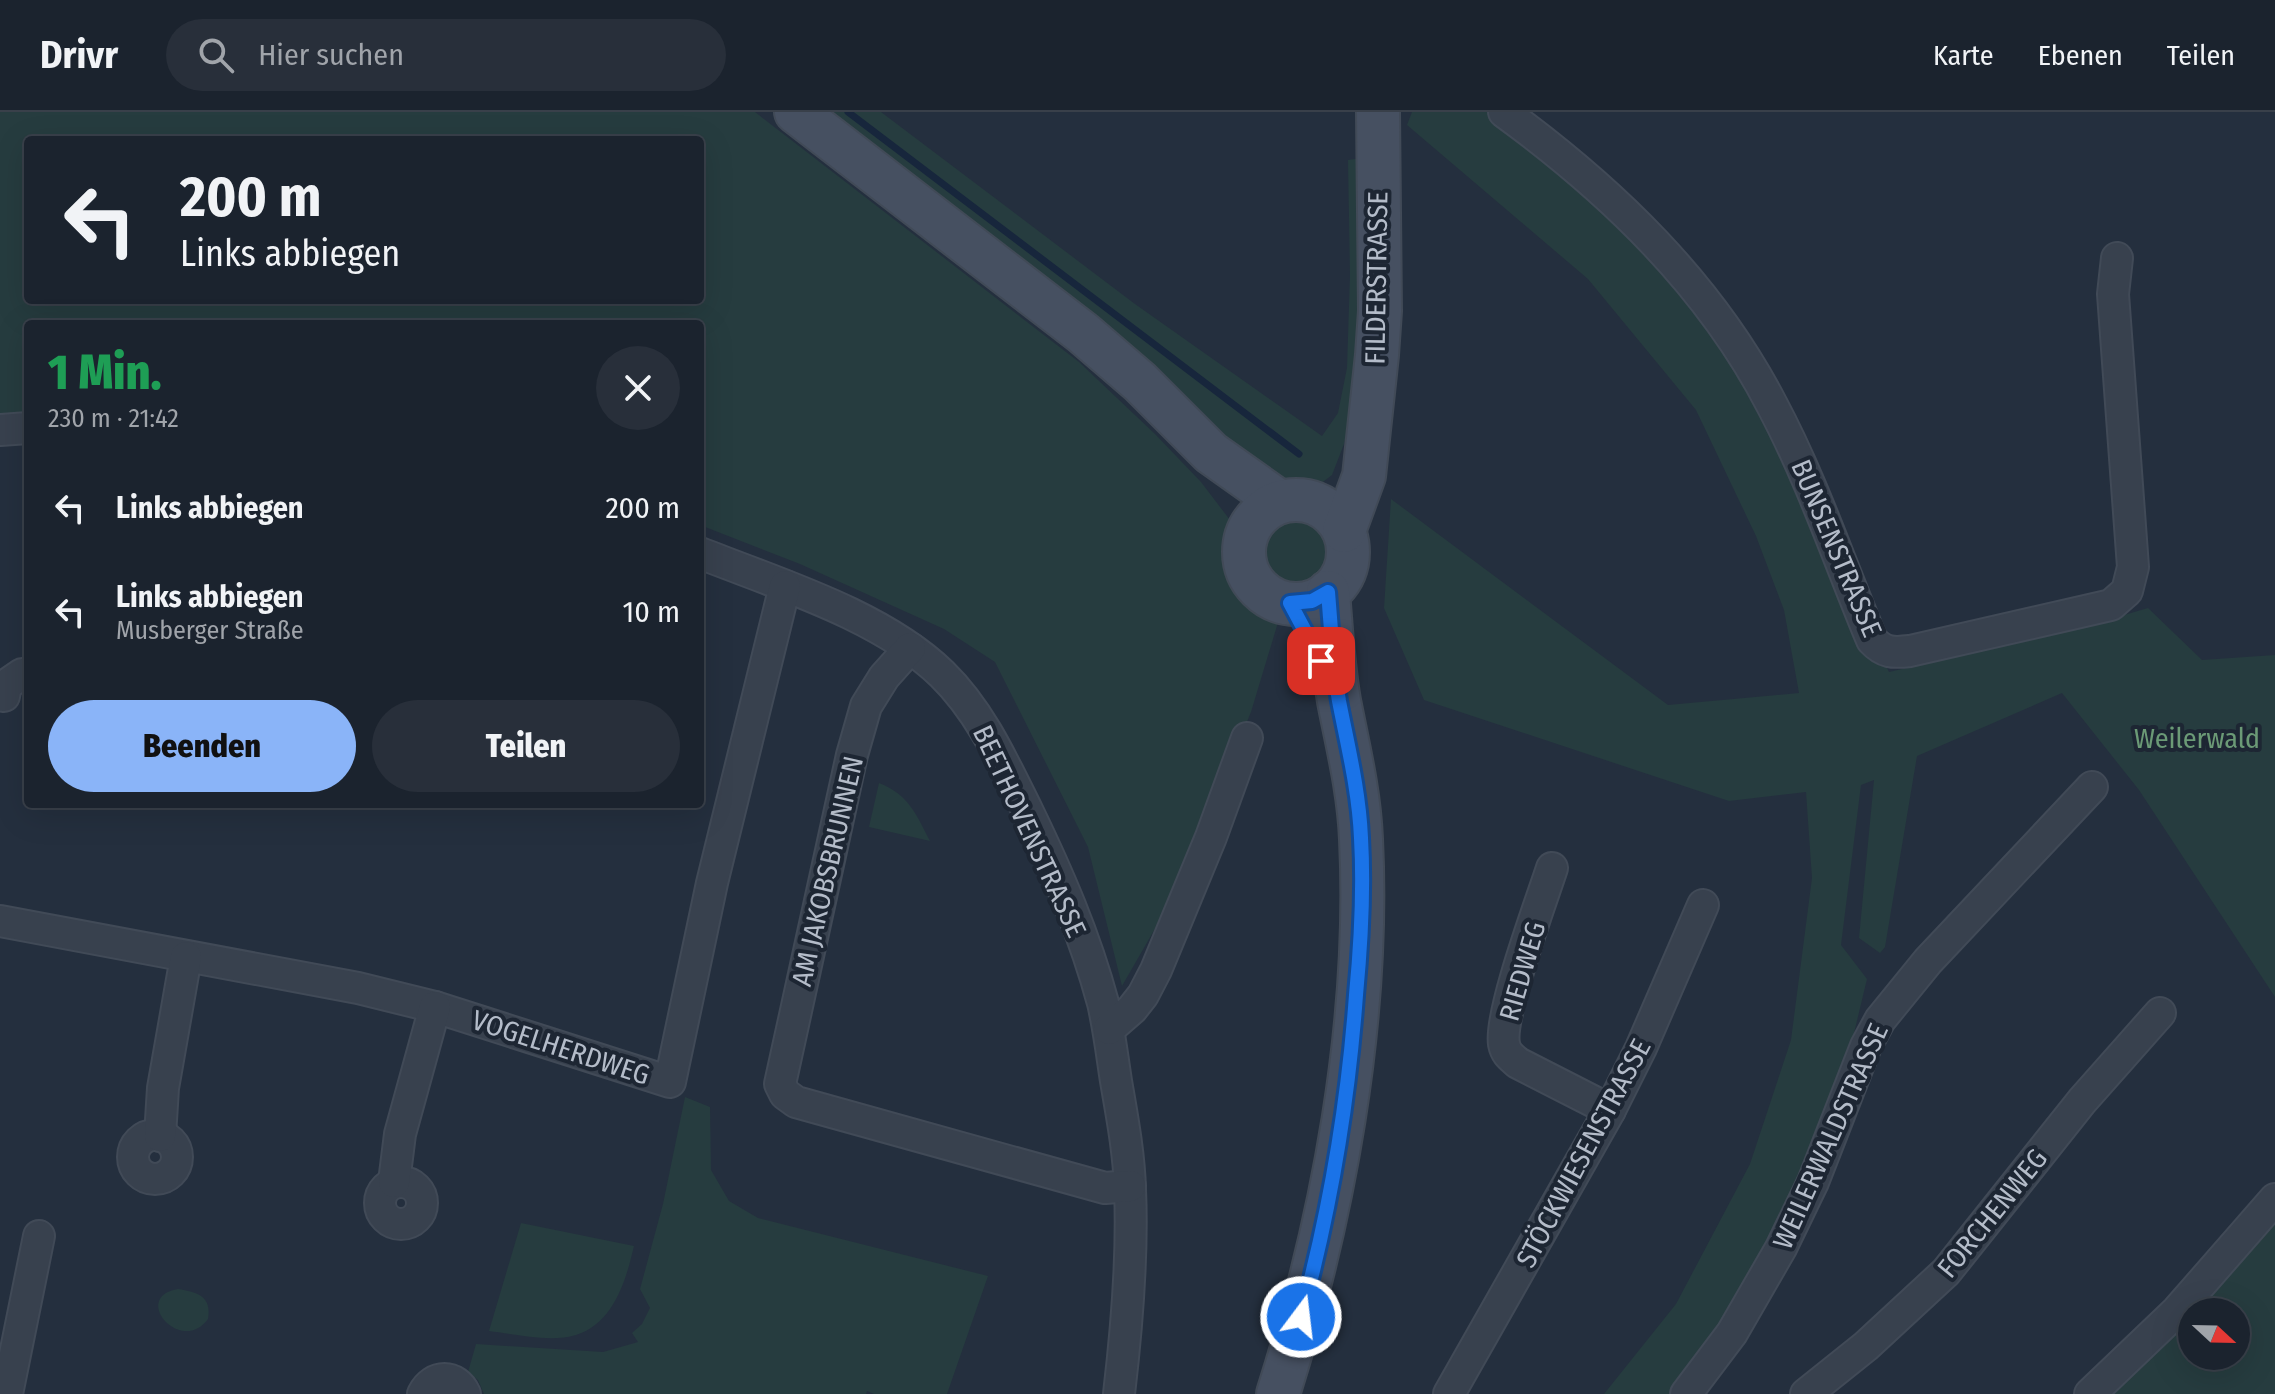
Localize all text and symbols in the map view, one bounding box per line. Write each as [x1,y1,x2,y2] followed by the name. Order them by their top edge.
[166,19,726,91] search box
[40,32,118,78] text: Drivr
[194,33,238,77] icon: search
[258,37,404,73] text: Hier suchen
[1933,39,1994,72] text: Karte
[2038,39,2123,72] text: Ebenen
[2167,39,2235,72] text: Teilen
[180,164,321,231] text: 200 m
[48,168,152,272] icon: left
[1358,191,1395,365] street label: FILDERSTRASSE
[180,232,400,276] text: Links abbiegen
[48,344,162,402] text: 1 Min.
[596,346,680,430] button: close
[48,403,179,434] text: 230 m · 21:42
[1784,454,1889,642] street label: BUNSENSTRASSE
[48,486,92,530] icon: left
[116,490,304,526] text: Links abbiegen
[605,490,680,526] text: 200 m
[116,579,304,615] text: Links abbiegen
[48,590,92,634] icon: left
[623,594,680,630] text: 10 m
[116,615,304,646] text: Musberger Straße
[1287,627,1355,695] pin
[1299,639,1343,683] icon: arrive
[48,700,356,792] button: Beenden
[372,700,680,792] button: Teilen
[966,720,1093,942] street label: BEETHOVENSTRASSE
[2134,722,2260,755] park label: Weilerwald
[785,753,870,989] street label: AM JAKOBSBRUNNEN
[1493,918,1552,1025] street label: RIEDWEG
[468,1003,654,1092] street label: VOGELHERDWEG
[1766,1018,1895,1254] street label: WEILERWALDSTRASSE
[1509,1033,1658,1273] street label: STÖCKWIESENSTRASSE
[1931,1143,2054,1284] street label: FORCHENWEG
[1259,1275,1343,1359] position arrow
[2178,1298,2250,1370] north arrow
[2178,1298,2250,1370] map controls

